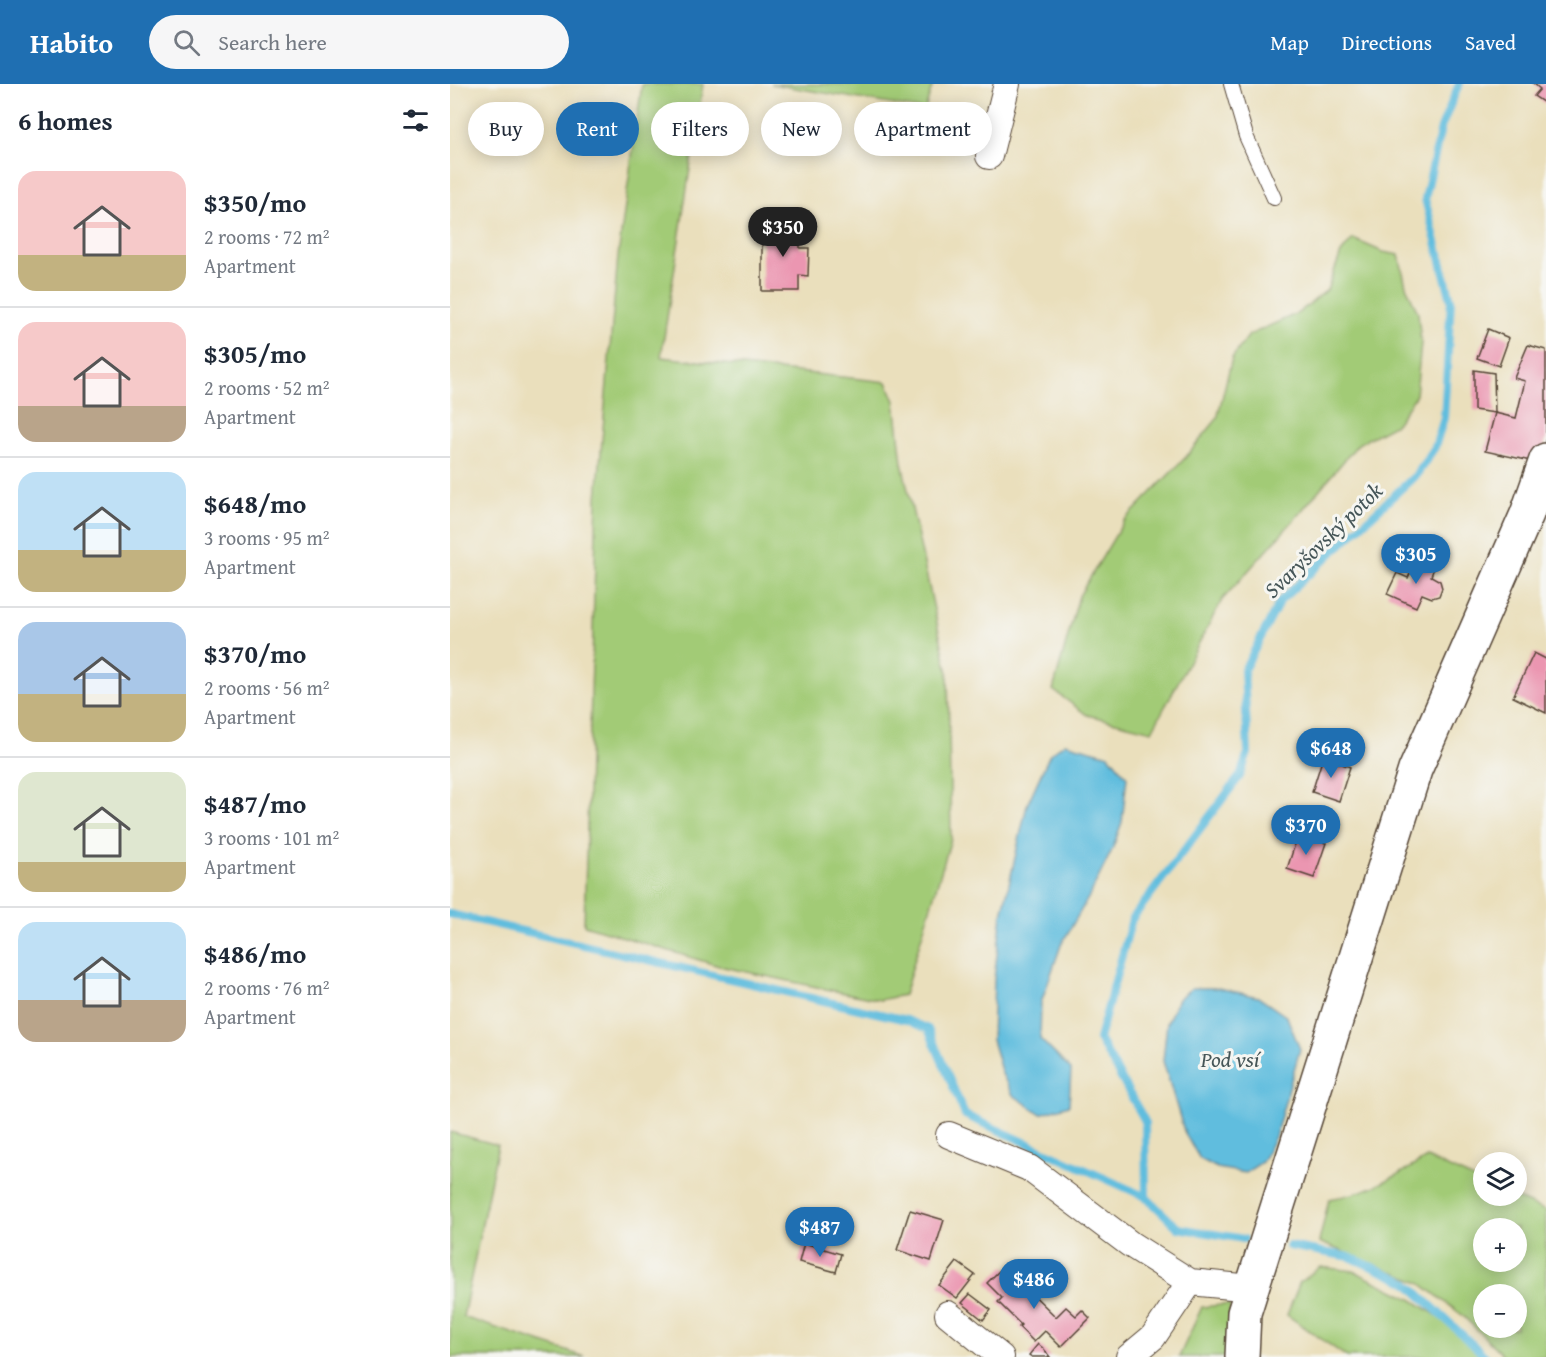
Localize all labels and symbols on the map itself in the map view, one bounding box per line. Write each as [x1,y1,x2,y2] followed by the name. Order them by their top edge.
[747,207,819,258] pin: $350
[1256,474,1390,605] water label: Svaryšovský potok
[1380,534,1452,585] pin: $305
[1295,728,1367,779] pin: $648
[1270,805,1342,856] pin: $370
[1200,1043,1262,1075] water label: Pod vsí
[784,1207,856,1258] pin: $487
[998,1259,1070,1310] pin: $486

